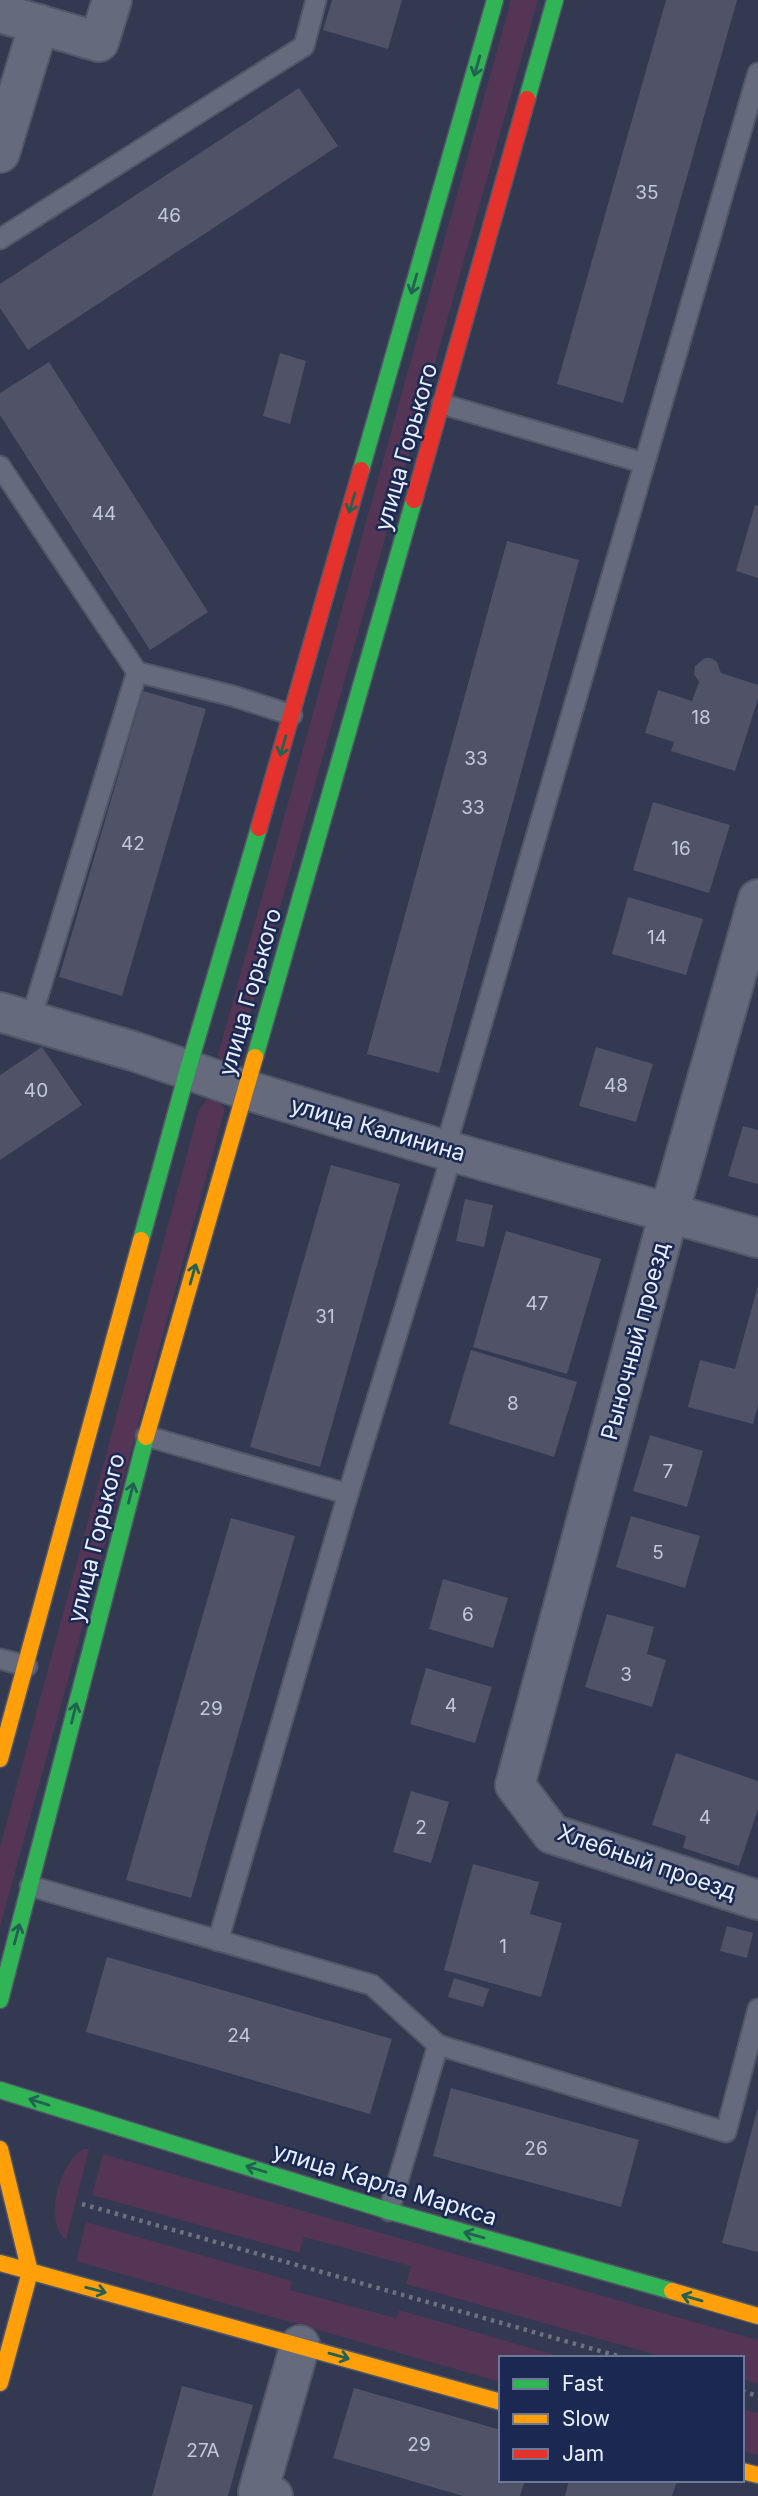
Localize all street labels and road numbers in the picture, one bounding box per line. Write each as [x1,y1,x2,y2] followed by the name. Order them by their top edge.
[369,360,443,534] street label: улица Горького
[213,905,287,1079] street label: улица Горького
[287,1091,469,1167] street label: улица Калинина
[595,1239,675,1443] street label: Рыночный проезд
[61,1451,131,1625] street label: улица Горького
[554,1818,740,1906] street label: Хлебный проезд
[270,2137,500,2231] street label: улица Карла Маркса

